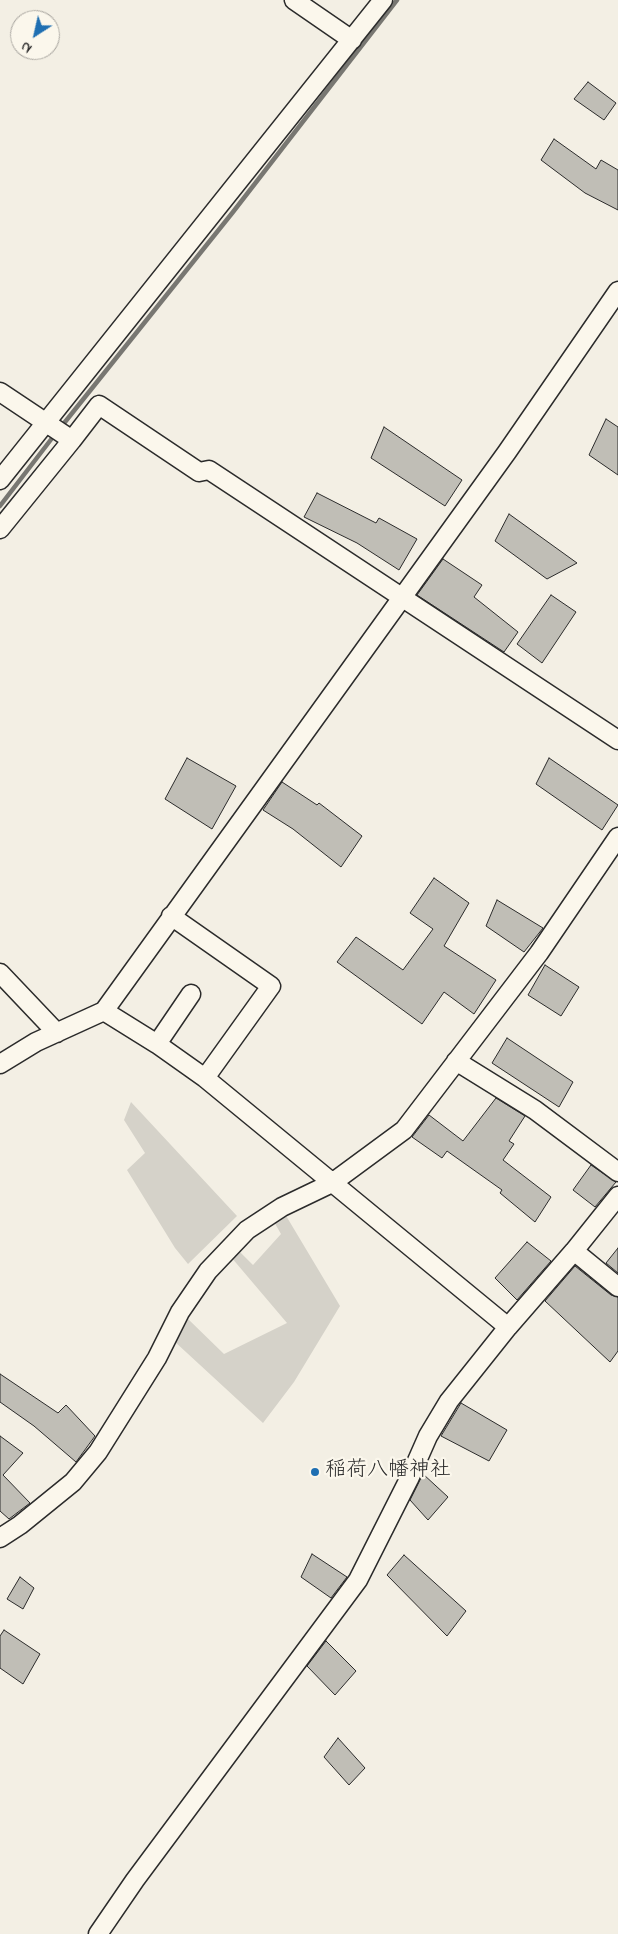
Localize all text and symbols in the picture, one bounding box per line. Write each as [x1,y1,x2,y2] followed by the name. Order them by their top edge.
[10,10,60,60] north arrow
[17,36,37,58] text: N
[325,1459,451,1485] place label: 稲荷八幡神社
[309,1466,321,1478] marker: 稲荷八幡神社

